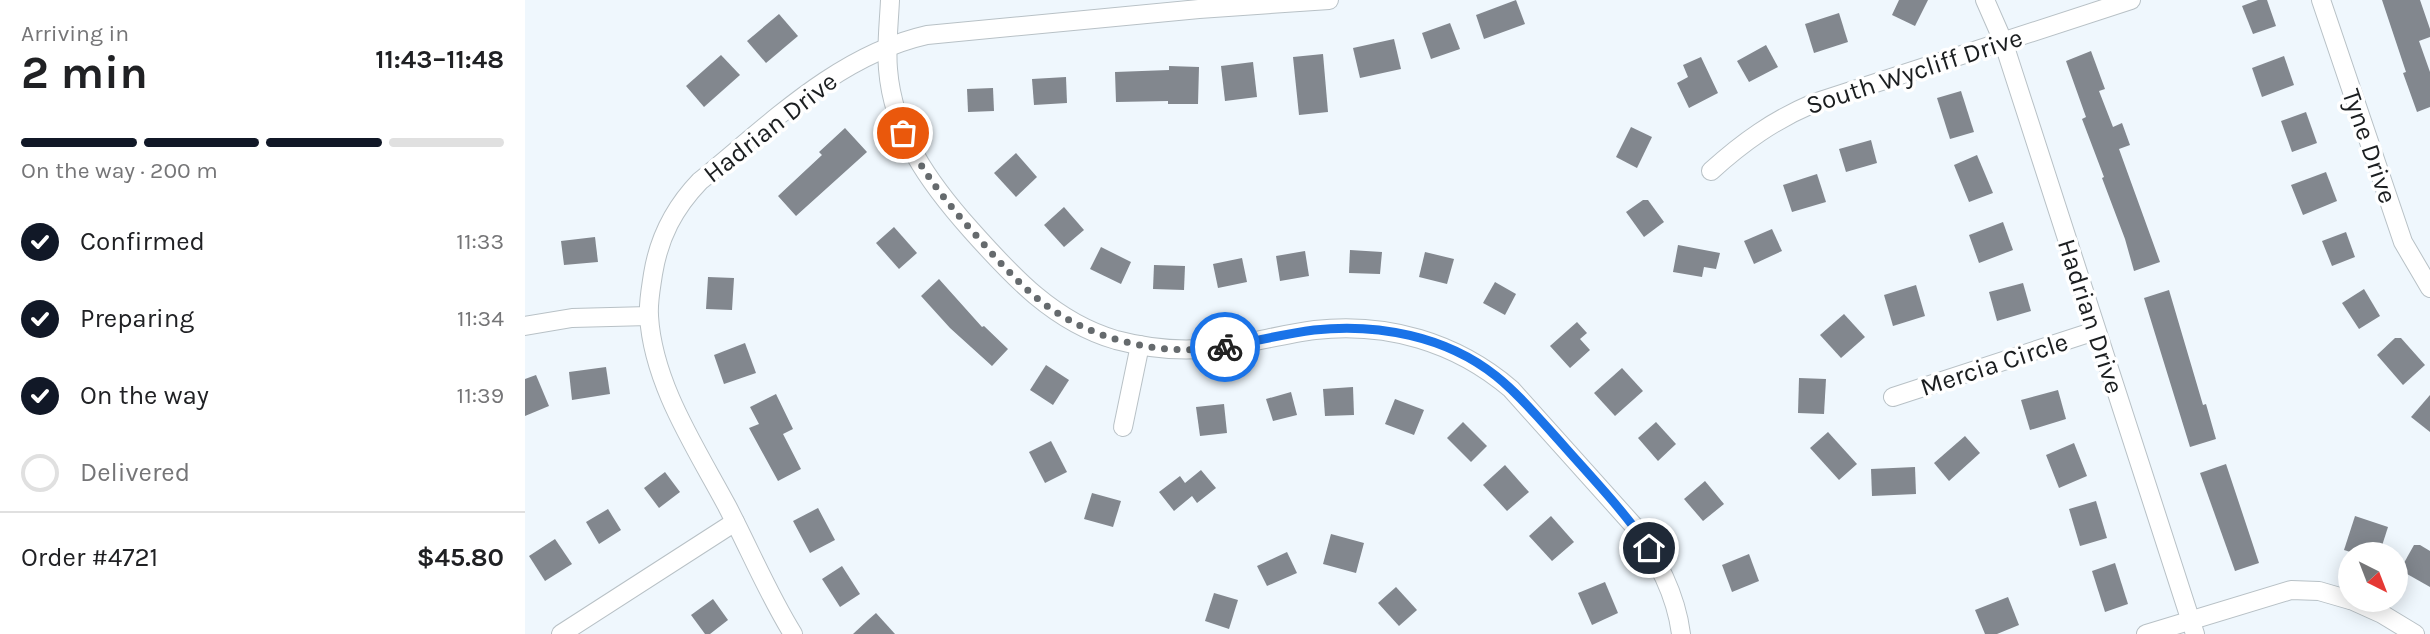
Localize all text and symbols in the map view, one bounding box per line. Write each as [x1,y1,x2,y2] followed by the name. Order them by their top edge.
[21,20,129,47] text: Arriving in
[1802,22,2026,121] street label: South Wycliff Drive
[375,44,504,75] text: 11:43–11:48
[21,46,148,100] text: 2 min
[697,66,843,189] street label: Hadrian Drive
[2335,85,2404,207] street label: Tyne Drive
[873,103,933,163] pin
[884,114,922,152] icon: bag
[21,157,218,184] text: On the way · 200 m
[21,223,59,261] icon: check
[80,226,205,257] text: Confirmed
[456,228,504,255] text: 11:33
[2051,235,2130,398] street label: Hadrian Drive
[21,300,59,338] icon: check
[80,303,194,334] text: Preparing
[457,305,504,332] text: 11:34
[1190,312,1260,382] courier
[1916,326,2072,403] street label: Mercia Circle
[1206,328,1244,366] icon: bike
[21,377,59,415] icon: check
[80,380,209,411] text: On the way
[457,382,504,409] text: 11:39
[80,457,190,488] text: Delivered
[1619,518,1679,578] pin
[1630,529,1668,567] icon: home
[21,542,158,573] text: Order #4721
[417,542,504,573] text: $45.80
[2338,542,2408,612] north arrow
[2338,542,2408,612] map controls

